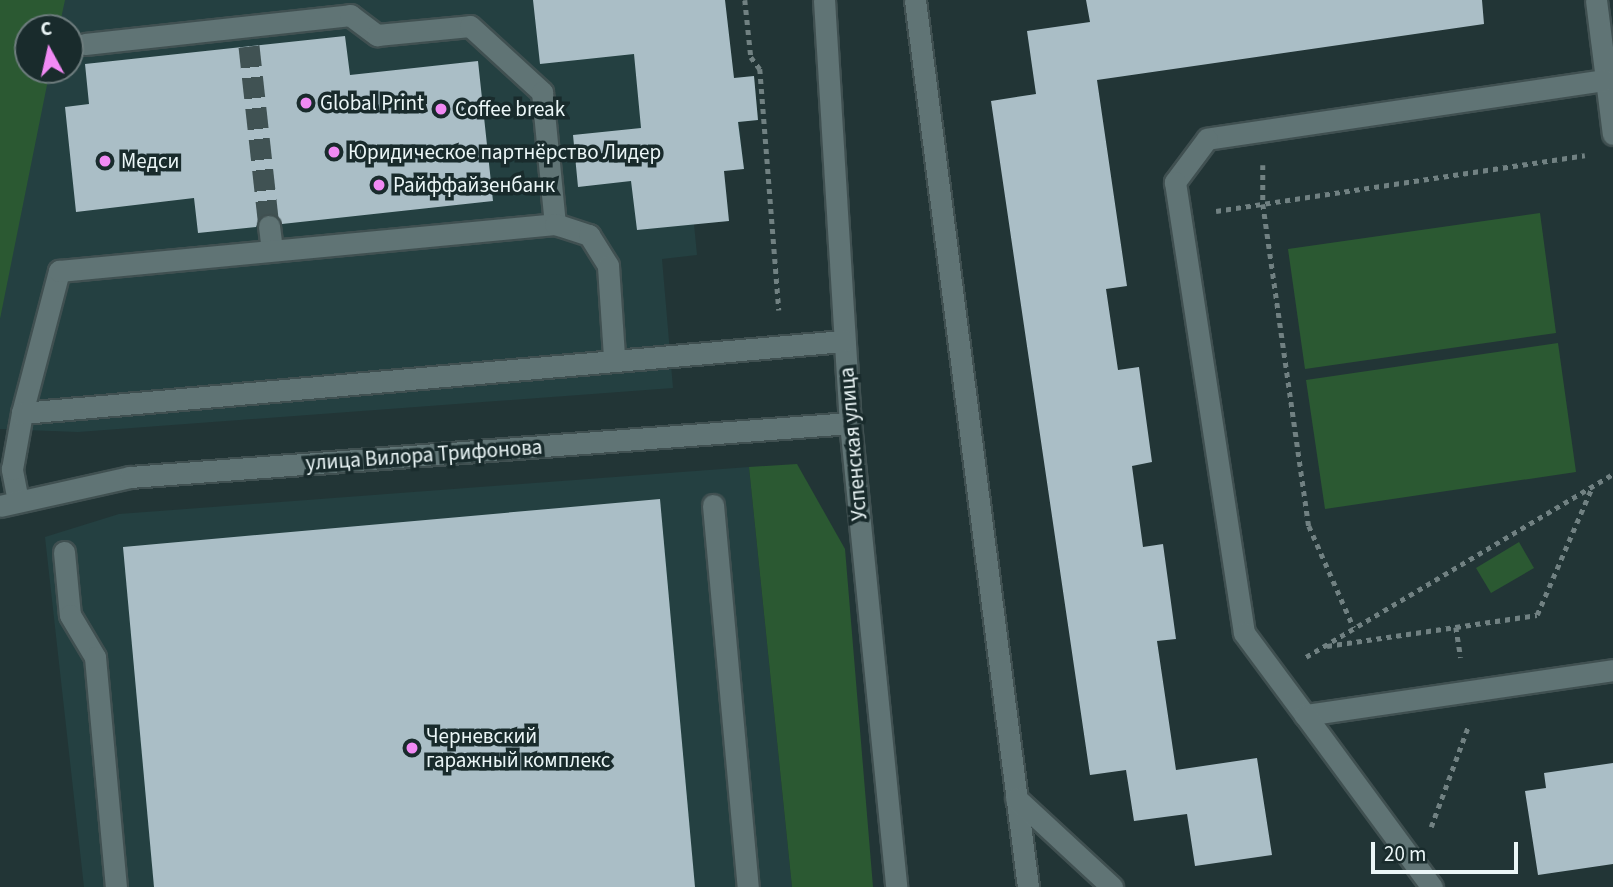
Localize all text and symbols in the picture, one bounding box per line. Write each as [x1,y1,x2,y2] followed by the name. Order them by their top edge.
[14,14,84,84] north arrow
[39,16,54,44] text: С
[320,90,424,116] place label: Global Print
[298,95,314,111] marker: Global Print
[455,96,565,122] place label: Coffee break
[433,101,449,117] marker: Coffee break
[348,139,661,165] place label: Юридическое партнёрство Лидер
[326,144,342,160] marker: Юридическое партнёрство Лидер
[121,148,179,174] place label: Медси
[95,151,115,171] marker: Медси
[393,172,555,198] place label: Райффайзенбанк
[371,177,387,193] marker: Райффайзенбанк
[834,366,872,522] street label: Успенская улица
[305,434,543,476] street label: улица Вилора Трифонова
[426,723,610,773] place label: Черневский гаражный комплекс
[404,740,420,756] marker: Черневский гаражный комплекс
[1375,828,1522,872] scale bar
[1384,839,1426,869] text: 20 m

